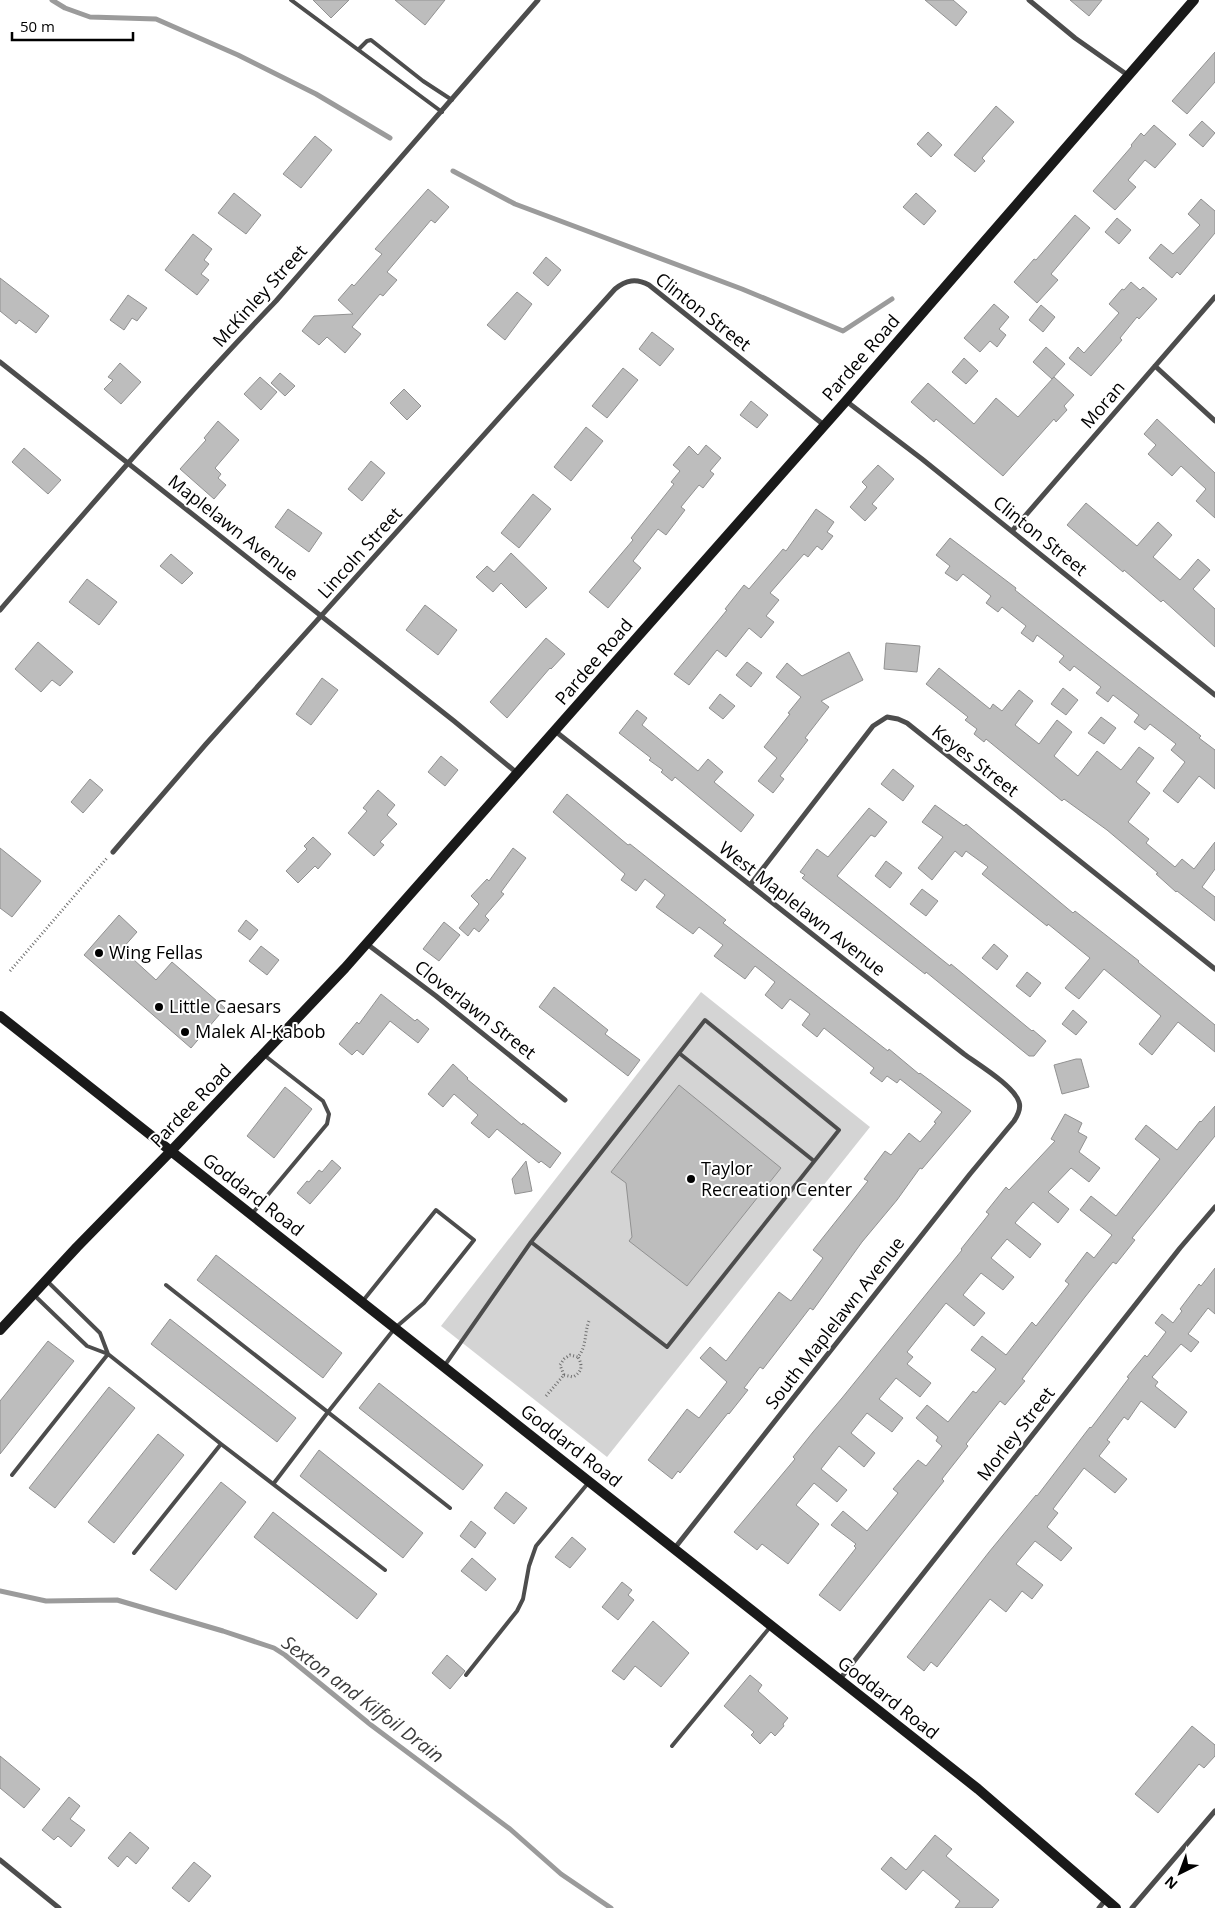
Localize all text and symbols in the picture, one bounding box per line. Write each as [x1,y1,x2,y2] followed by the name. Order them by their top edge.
[12,10,134,42] scale bar
[20,16,55,36] text: 50 m
[207,239,312,352] street label: McKinley Street
[651,266,756,356] street label: Clinton Street
[816,309,904,406] street label: Pardee Road
[1075,376,1129,433] street label: Moran
[164,469,304,586] street label: Maplelawn Avenue
[989,490,1093,581] street label: Clinton Street
[312,502,407,603] street label: Lincoln Street
[549,613,637,710] street label: Pardee Road
[927,719,1024,802] street label: Keyes Street
[714,836,891,981] street label: West Maplelawn Avenue
[109,940,203,964] place label: Wing Fellas
[93,947,105,959] marker: Wing Fellas
[410,954,541,1064] street label: Cloverlawn Street
[169,994,281,1018] place label: Little Caesars
[153,1001,165,1013] marker: Little Caesars
[195,1019,326,1043] place label: Malek Al-Kabob
[179,1026,191,1038] marker: Malek Al-Kabob
[144,1058,236,1152] street label: Pardee Road
[198,1147,309,1241] street label: Goddard Road
[701,1156,853,1201] place label: Taylor Recreation Center
[685,1173,697,1185] marker: Taylor Recreation Center
[759,1231,909,1414] street label: South Maplelawn Avenue
[971,1381,1059,1485] street label: Morley Street
[516,1398,627,1492] street label: Goddard Road
[277,1629,449,1769] water label: Sexton and Kilfoil Drain
[833,1650,944,1744] street label: Goddard Road
[1155,1848,1205,1898] north arrow
[1160,1872,1182,1894] text: N

